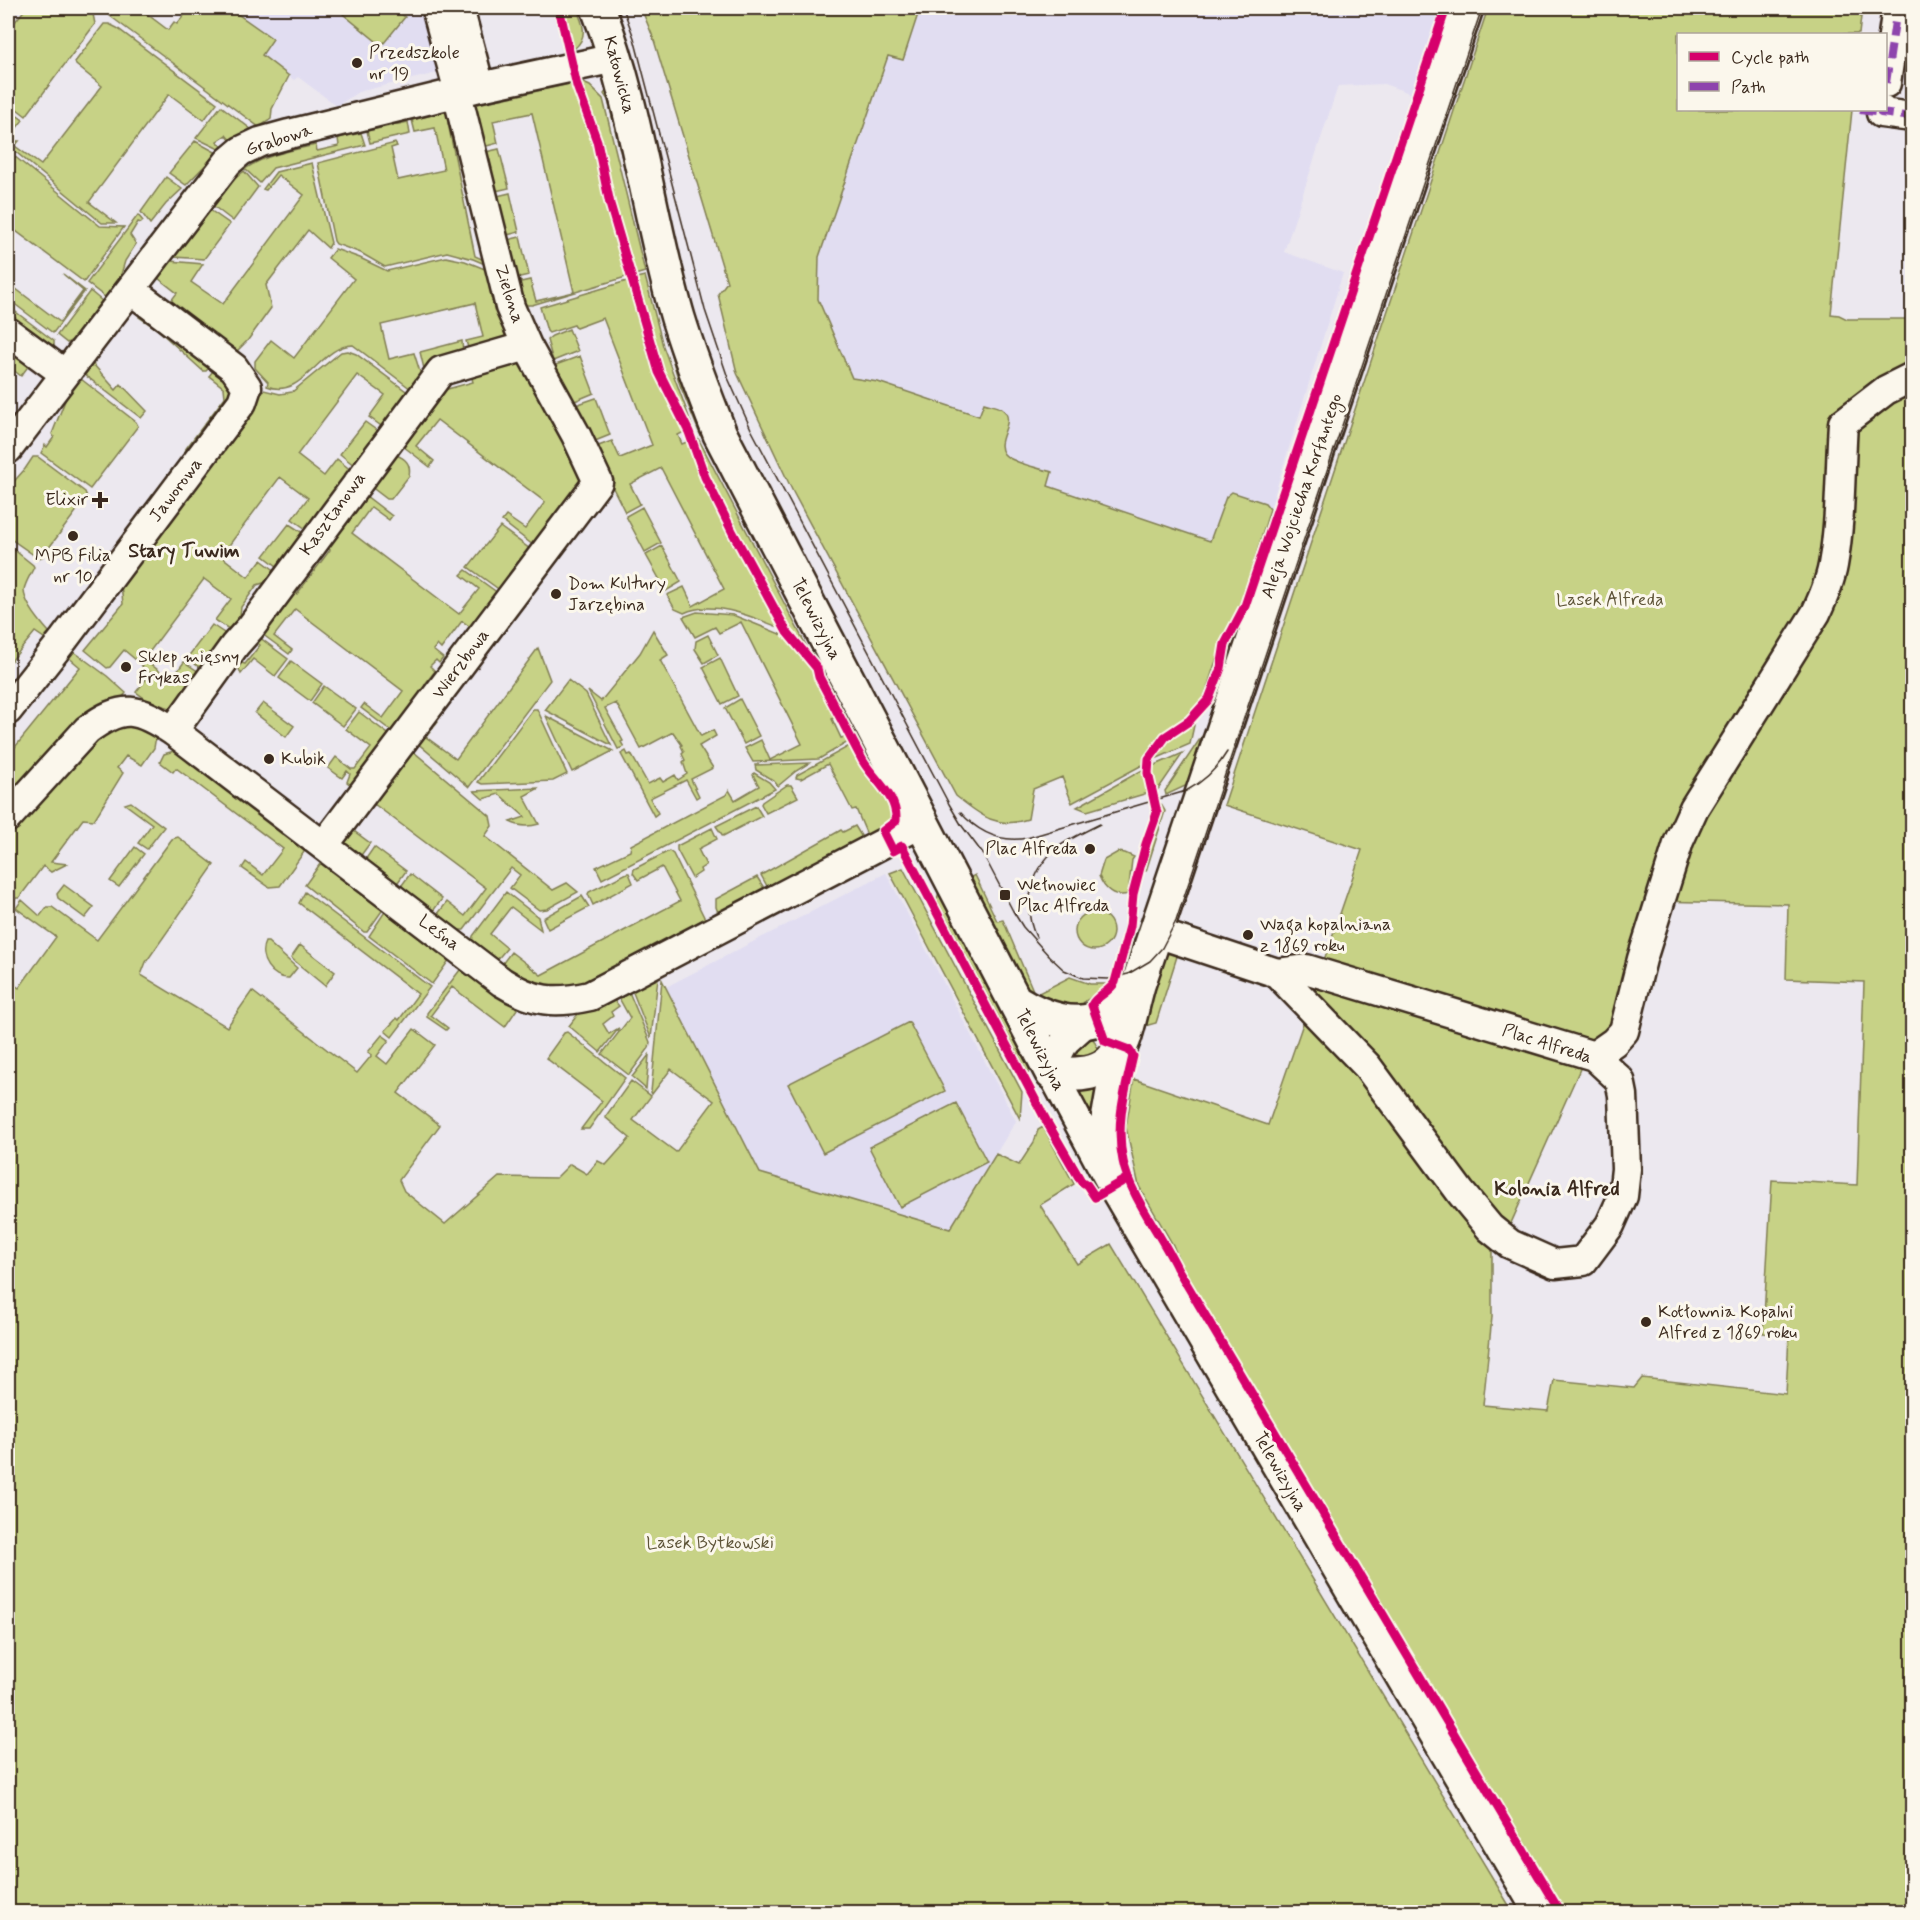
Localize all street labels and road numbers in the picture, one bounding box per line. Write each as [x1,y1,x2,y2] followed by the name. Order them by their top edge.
[597,34,641,116] street label: Katowicka
[243,118,316,162] street label: Grabowa
[488,262,530,326] street label: Zielona
[1256,390,1349,602] street label: Aleja Wojciecha Korfantego
[144,453,208,527] street label: Jaworowa
[294,467,372,561] street label: Kasztanowa
[785,574,847,664] street label: Telewizyjna
[427,624,495,704] street label: Wierzbowa
[413,910,465,956] street label: Leśna
[1009,1005,1071,1095] street label: Telewizyjna
[1499,1018,1595,1070] street label: Plac Alfreda
[1247,1428,1313,1516] street label: Telewizyjna

